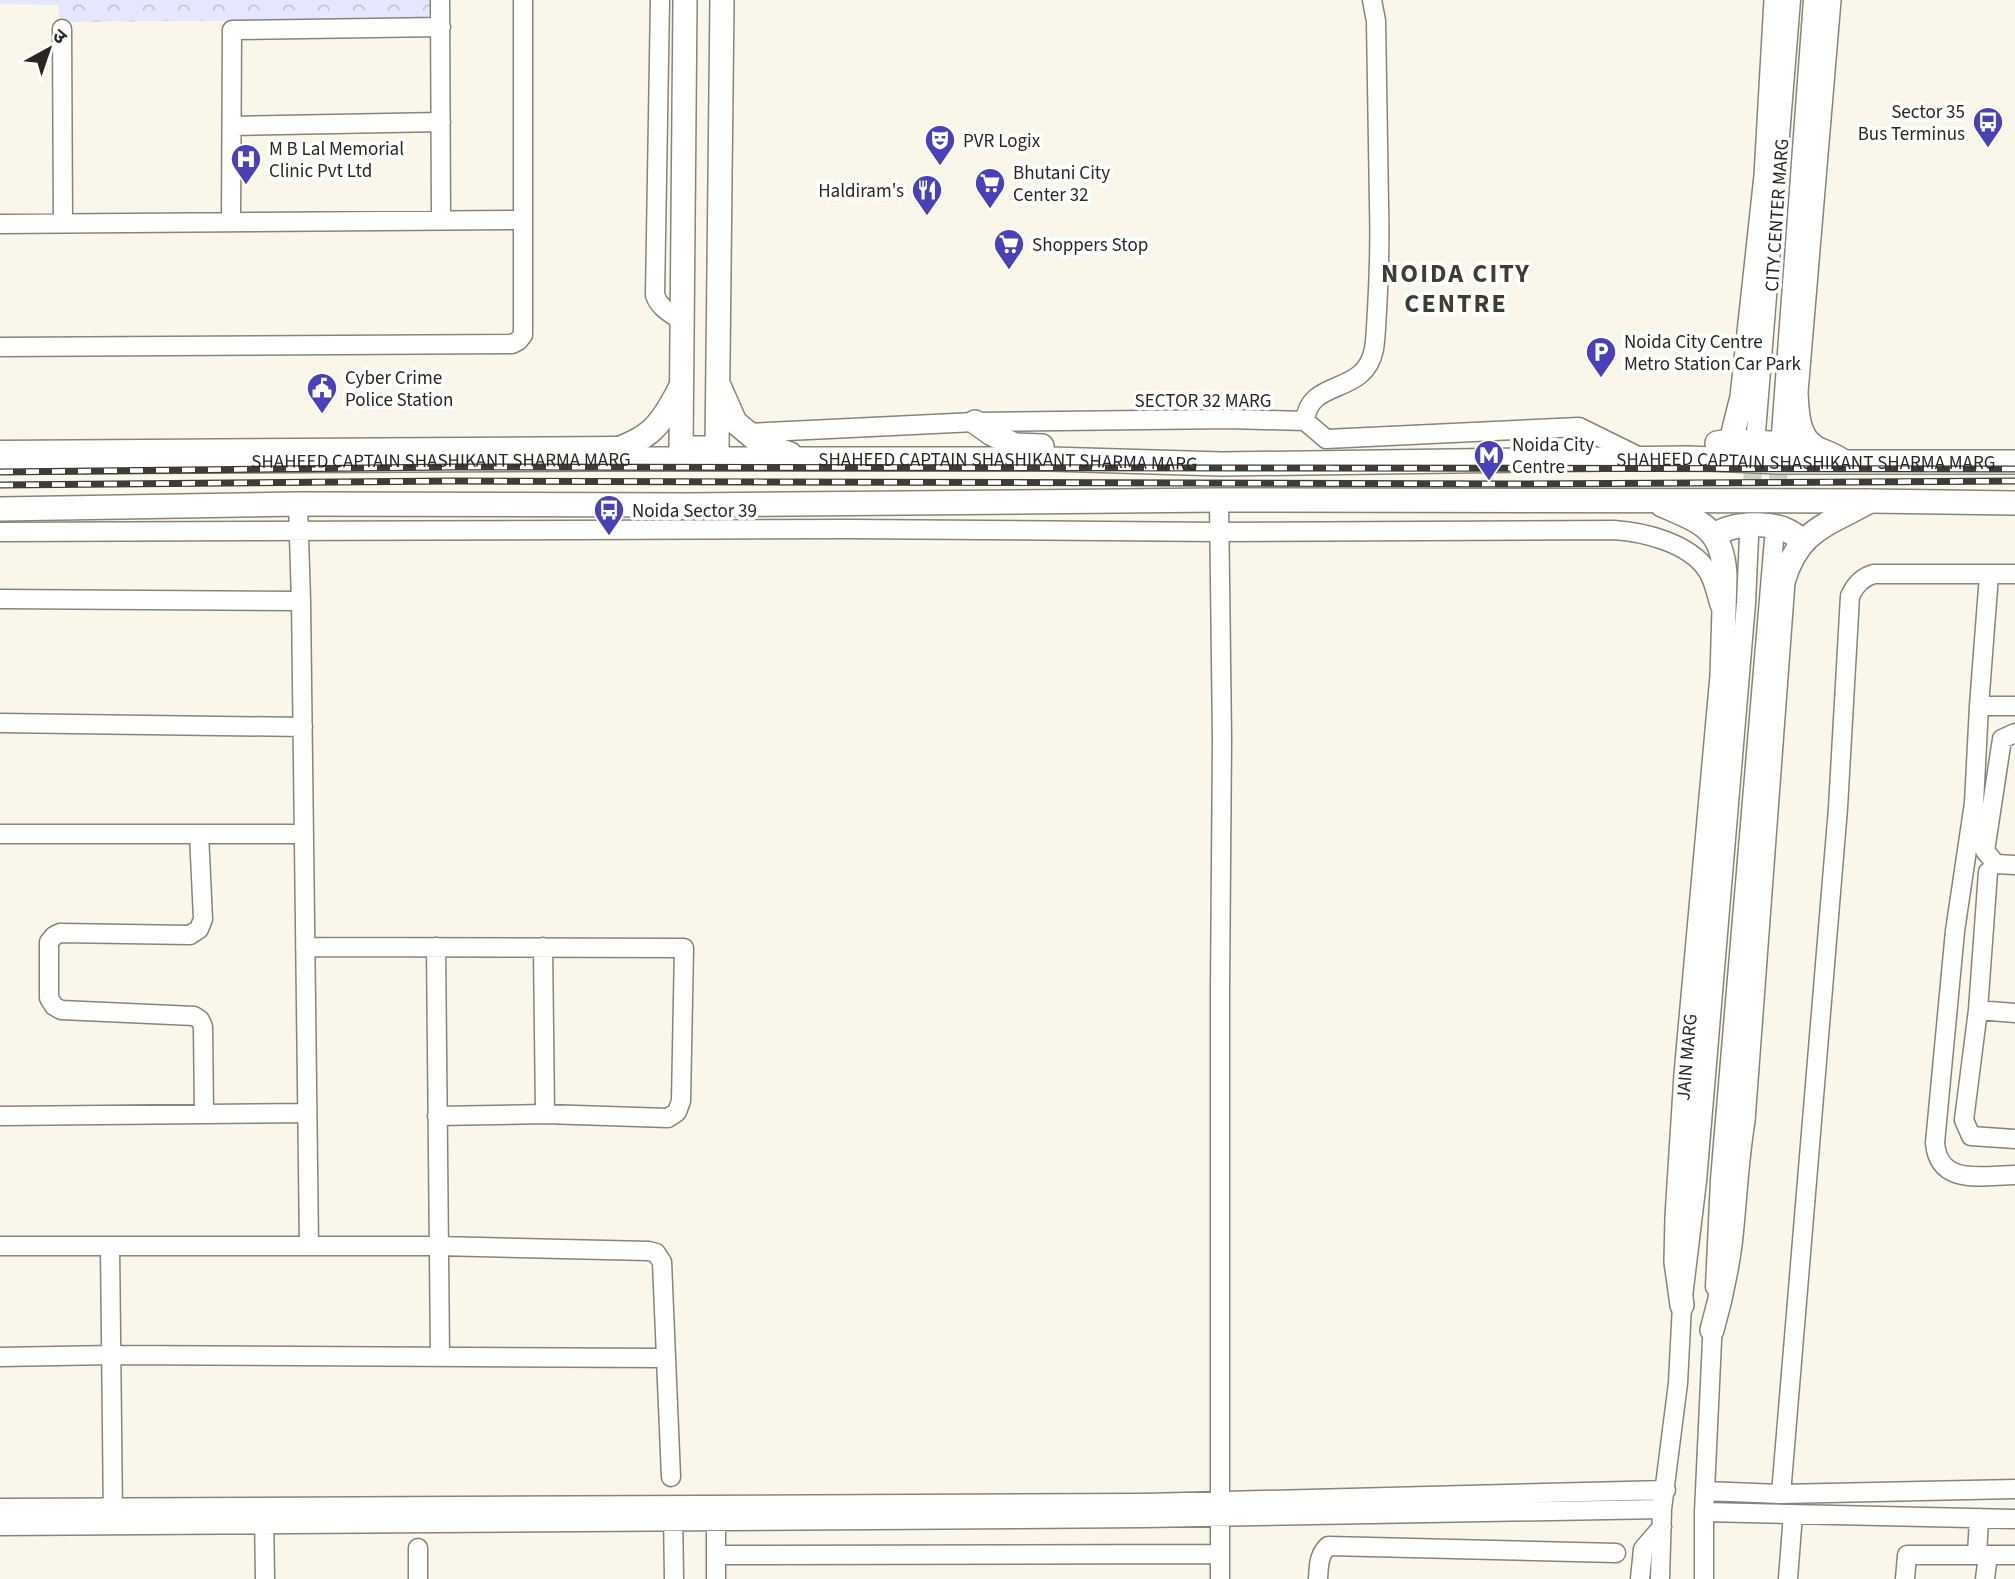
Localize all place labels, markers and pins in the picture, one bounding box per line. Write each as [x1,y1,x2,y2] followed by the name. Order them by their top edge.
[1858,99,1965,148] place label: Sector 35 Bus Terminus
[1971,105,2005,149] bus stop icon: Sector 35 Bus Terminus
[923,123,957,167] theatre icon: PVR Logix
[963,128,1041,155] place label: PVR Logix
[269,136,404,185] place label: M B Lal Memorial Clinic Pvt Ltd
[229,142,263,186] hospital icon: M B Lal Memorial Clinic Pvt Ltd
[1013,160,1110,209] place label: Bhutani City Center 32
[973,166,1007,210] supermarket icon: Bhutani City Center 32
[910,173,944,217] restaurant icon: Haldiram's
[818,178,904,205] place label: Haldiram's
[992,227,1026,271] supermarket icon: Shoppers Stop
[1032,232,1148,259] place label: Shoppers Stop
[1624,329,1802,378] place label: Noida City Centre Metro Station Car Park
[1584,335,1618,379] parking icon: Noida City Centre Metro Station Car Park
[345,365,453,414] place label: Cyber Crime Police Station
[305,371,339,415] public building icon: Cyber Crime Police Station
[1512,432,1594,481] place label: Noida City Centre
[1472,438,1506,482] metro station icon: Noida City Centre
[592,493,626,537] bus stop icon: Noida Sector 39
[632,498,757,525] place label: Noida Sector 39

